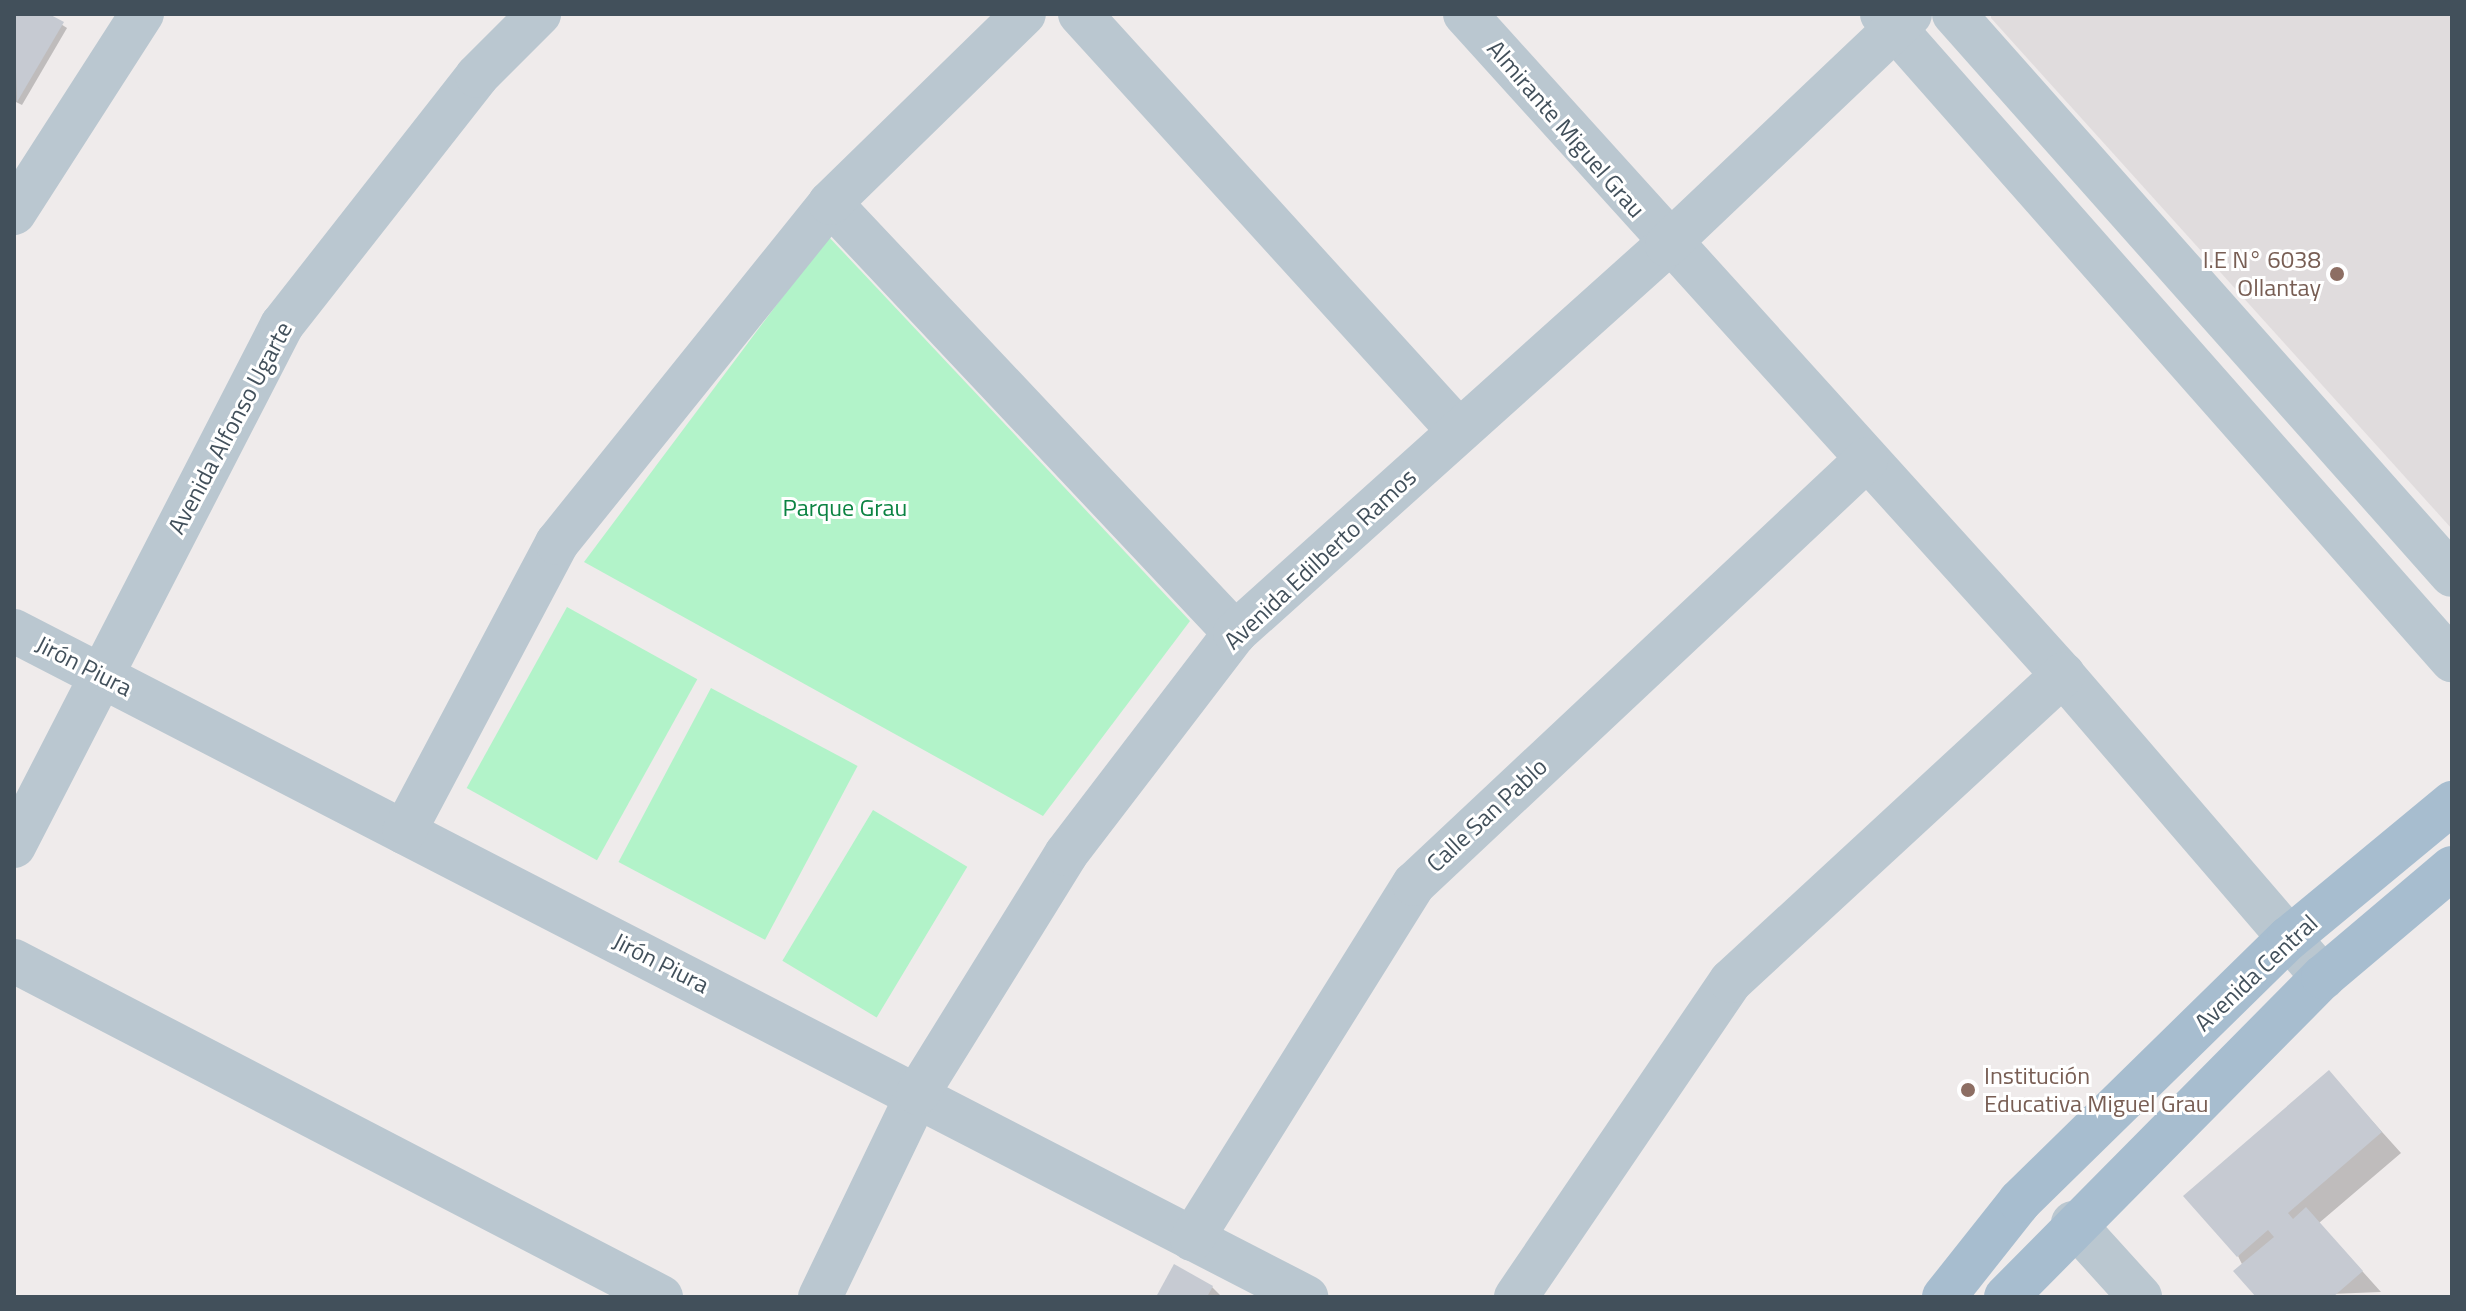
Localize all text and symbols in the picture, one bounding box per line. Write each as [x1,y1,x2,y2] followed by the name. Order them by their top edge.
[1481,34,1651,224] street label: Almirante Miguel Grau
[2203,246,2321,302] place label: I.E N° 6038 Ollantay
[2328,265,2346,283] marker: I.E N° 6038 Ollantay
[162,317,298,539] street label: Avenida Alfonso Ugarte
[1218,462,1422,656] street label: Avenida Edilberto Ramos
[783,494,907,522] park label: Parque Grau
[31,630,137,702] street label: Jirón Piura
[1421,752,1553,878] street label: Calle San Pablo
[2189,909,2323,1037] street label: Avenida Central
[608,927,714,999] street label: Jirón Piura
[1984,1062,2209,1118] place label: Institución Educativa Miguel Grau
[1959,1081,1977,1099] marker: Institución Educativa Miguel Grau

